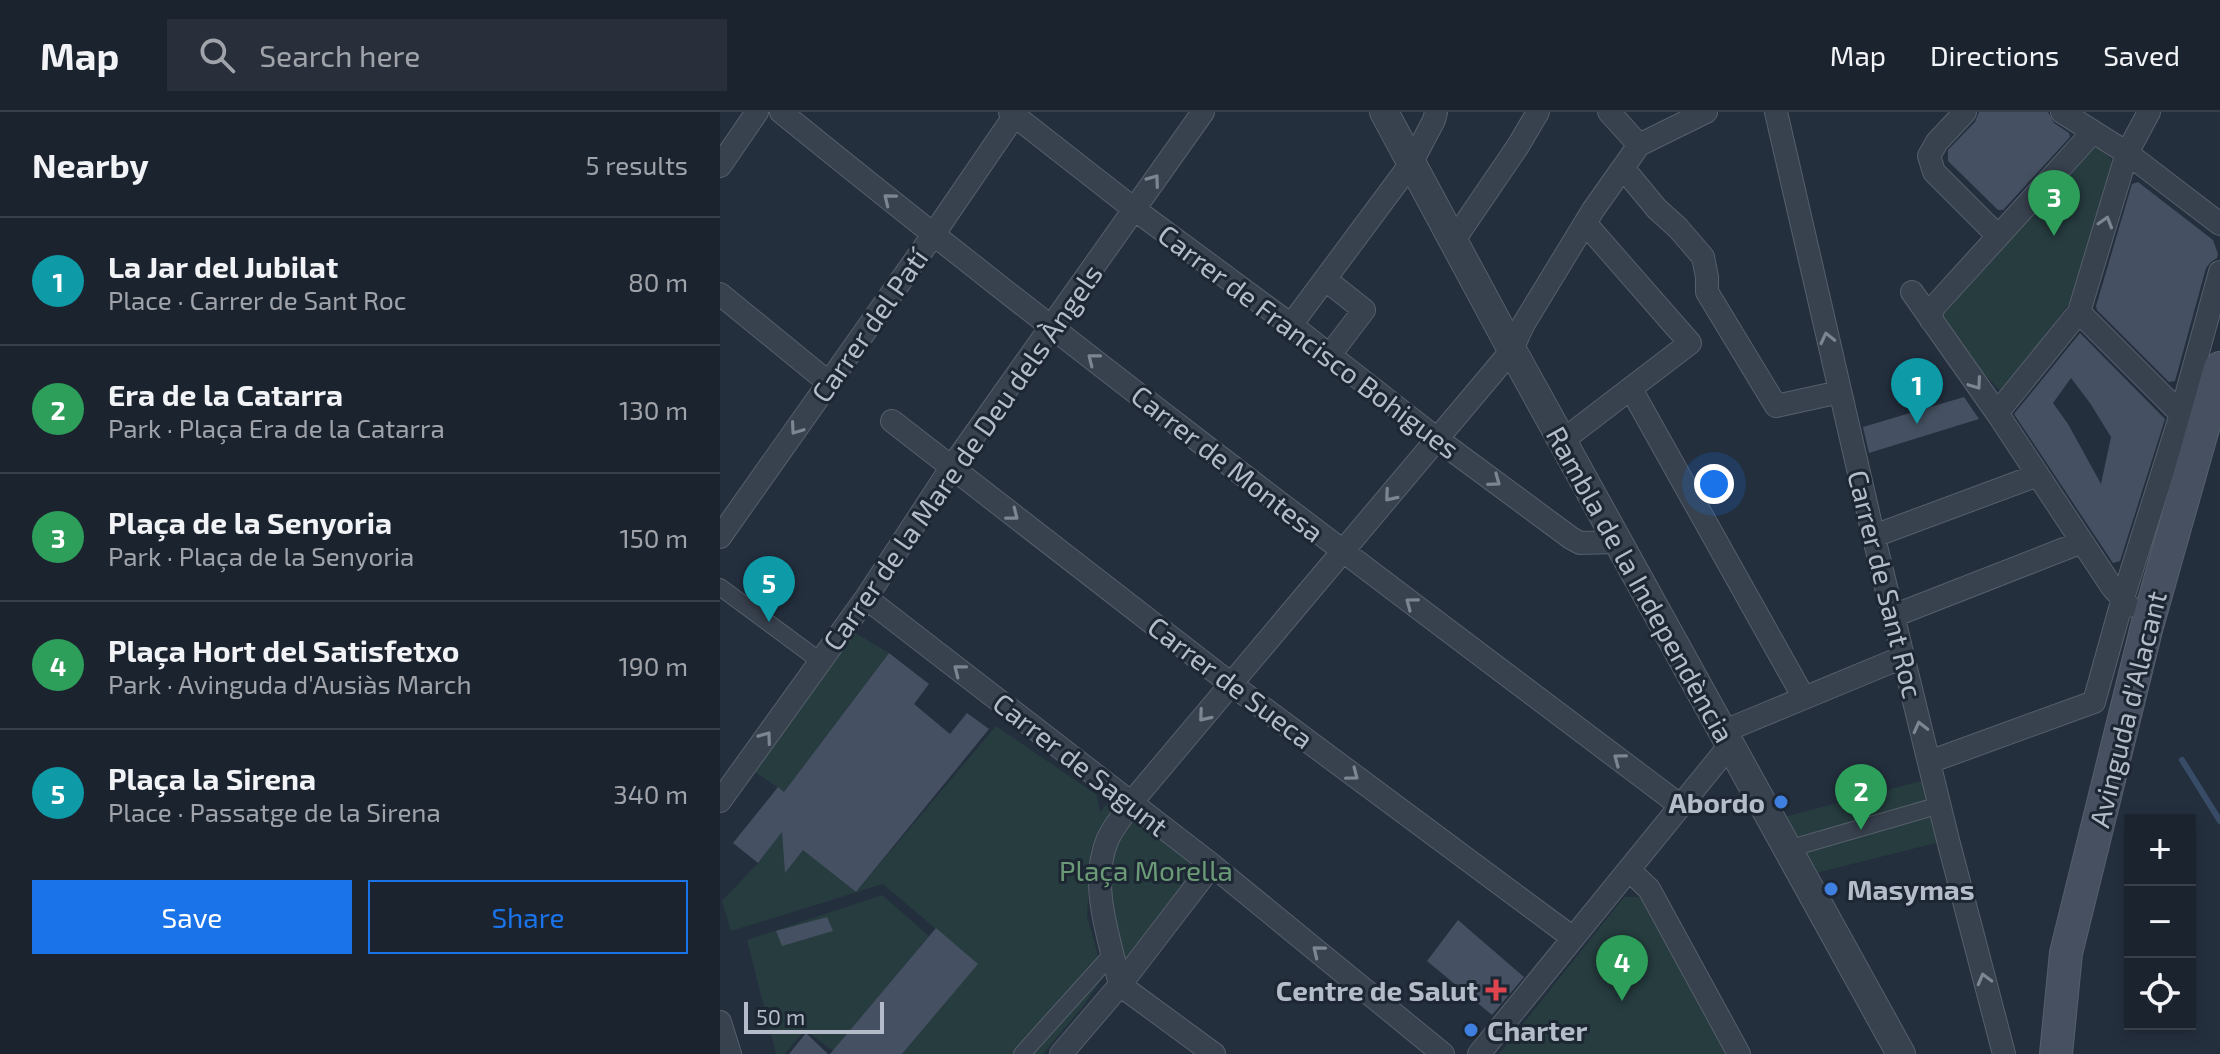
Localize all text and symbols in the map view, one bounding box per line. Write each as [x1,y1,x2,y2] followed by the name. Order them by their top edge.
[167,19,727,91] search box
[40,32,119,78] text: Map
[195,33,239,77] icon: search
[259,37,420,73] text: Search here
[1830,38,1886,72] text: Map
[1930,38,2059,72] text: Directions
[2103,38,2180,72] text: Saved
[32,144,149,185] text: Nearby
[586,149,688,180] text: 5 results
[2028,170,2080,236] pin: 3
[1145,174,1159,188] one-way arrow
[883,194,898,209] one-way arrow
[2097,215,2113,229] one-way arrow
[1152,217,1466,465] street label: Carrer de Francisco Bohigues
[804,241,935,408] street label: Carrer del Patí
[108,248,338,284] text: La Jar del Jubilat
[815,257,1109,657] street label: Carrer de la Mare de Deu dels Àngels
[52,266,64,297] text: 1
[628,266,688,297] text: 80 m
[108,284,407,315] text: Place · Carrer de Sant Roc
[1819,331,1836,345] one-way arrow
[1088,354,1103,369] one-way arrow
[1891,358,1943,424] pin: 1
[1966,375,1981,389] one-way arrow
[108,376,343,412] text: Era de la Catarra
[1125,377,1331,549] street label: Carrer de Montesa
[50,394,66,425] text: 2
[619,394,688,425] text: 130 m
[108,412,445,443] text: Park · Plaça Era de la Catarra
[791,420,806,434] one-way arrow
[1540,420,1742,748] street label: Rambla de la Independència
[1694,464,1734,504] your location
[1841,467,1931,701] street label: Carrer de Sant Roc
[1486,472,1501,486] one-way arrow
[1385,487,1400,501] one-way arrow
[108,504,392,540] text: Plaça de la Senyoria
[1004,506,1019,520] one-way arrow
[51,522,65,553] text: 3
[619,522,688,553] text: 150 m
[108,540,414,571] text: Park · Plaça de la Senyoria
[743,556,795,622] pin: 5
[2081,587,2173,831] street label: Avinguda d'Alacant
[1405,598,1419,612] one-way arrow
[1142,609,1320,755] street label: Carrer de Sueca
[108,632,460,668] text: Plaça Hort del Satisfetxo
[50,650,66,681] text: 4
[619,650,688,681] text: 190 m
[954,665,968,680] one-way arrow
[108,668,472,699] text: Park · Avinguda d'Ausiàs March
[987,685,1175,843] street label: Carrer de Sagunt
[1199,707,1214,722] one-way arrow
[1912,720,1929,734] one-way arrow
[756,732,770,746] one-way arrow
[1613,754,1627,768] one-way arrow
[108,760,316,796] text: Plaça la Sirena
[1835,764,1887,830] pin: 2
[1344,765,1359,779] one-way arrow
[51,778,65,809] text: 5
[613,778,688,809] text: 340 m
[1669,785,1765,819] place label: Abordo
[1772,793,1790,811] marker: Abordo
[108,796,441,827] text: Place · Passatge de la Sirena
[2124,814,2196,1030] map controls
[2124,814,2196,886] button: +
[1059,853,1233,888] park label: Plaça Morella
[1847,872,1975,906] place label: Masymas
[32,880,352,954] button: Save
[368,880,688,954] button: Share
[1822,880,1840,898] marker: Masymas
[2124,886,2196,958] button: −
[1596,935,1648,1001] pin: 4
[1312,947,1327,961] one-way arrow
[2124,958,2196,1030] button: locate
[1976,972,1993,986] one-way arrow
[1276,973,1478,1007] place label: Centre de Salut
[1485,979,1507,1001] marker: Centre de Salut
[744,998,884,1034] scale bar
[756,1003,805,1029] text: 50 m
[1487,1013,1587,1047] place label: Charter
[1462,1021,1480,1039] marker: Charter

